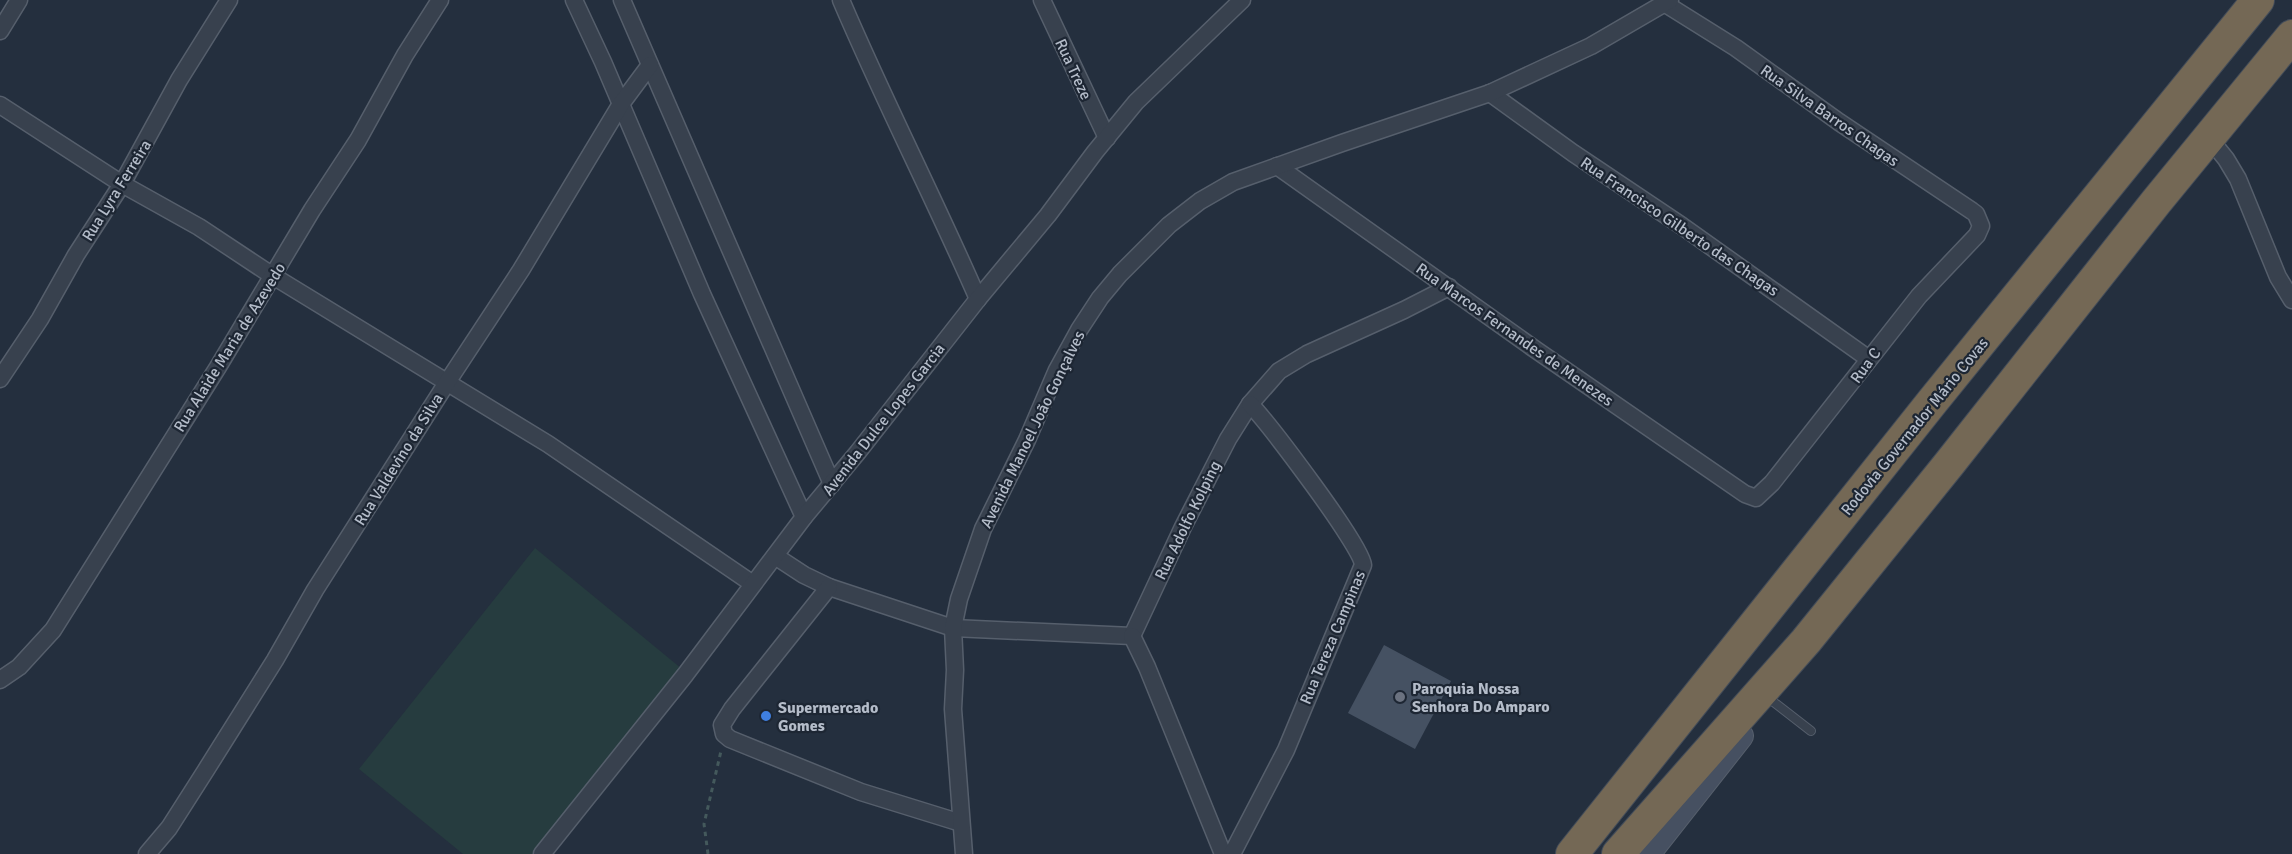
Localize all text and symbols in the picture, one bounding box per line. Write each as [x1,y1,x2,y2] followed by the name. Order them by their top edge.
[1050,36,1096,103] street label: Rua Treze
[1756,60,1902,171] street label: Rua Silva Barros Chagas
[78,136,156,245] street label: Rua Lyra Ferreira
[1576,153,1782,301] street label: Rua Francisco Gilberto das Chagas
[169,259,290,436] street label: Rua Alaide Maria de Azevedo
[1412,259,1617,411] street label: Rua Marcos Fernandes de Menezes
[976,328,1089,531] street label: Avenida Manoel João Gonçalves
[1837,334,1993,520] street label: Rodovia Governador Mário Covas
[818,339,949,500] street label: Avenida Dulce Lopes Garcia
[1846,344,1886,387] street label: Rua C
[350,390,448,529] street label: Rua Valdevino da Silva
[1150,458,1225,583] street label: Rua Adolfo Kolping
[1296,567,1370,707] street label: Rua Tereza Campinas
[1412,679,1550,717] place label: Paroquia Nossa Senhora Do Amparo
[1393,690,1407,704] marker: Paroquia Nossa Senhora Do Amparo
[778,698,878,736] place label: Supermercado Gomes
[759,709,773,723] marker: Supermercado Gomes

